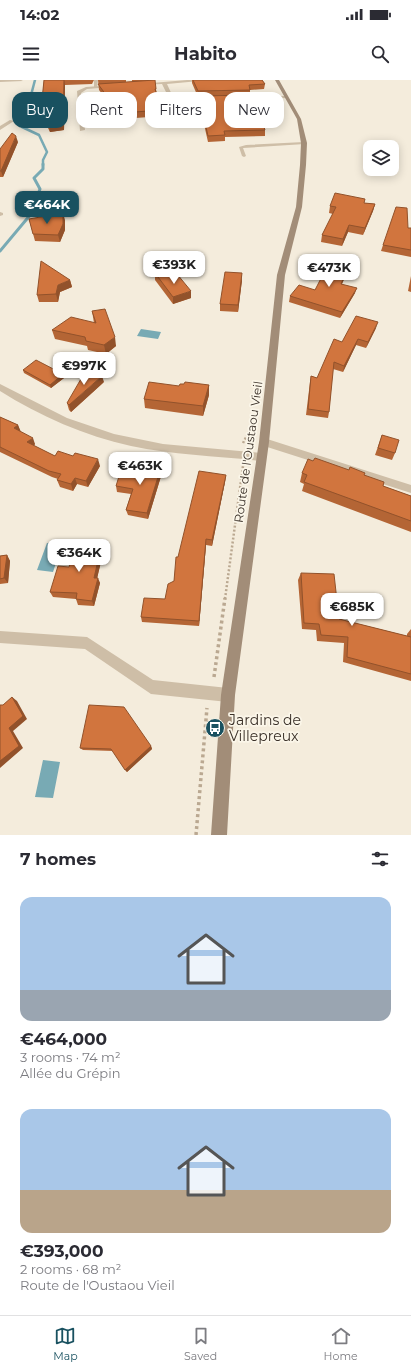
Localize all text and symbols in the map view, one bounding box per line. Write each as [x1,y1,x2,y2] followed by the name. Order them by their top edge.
[20,5,59,24] text: 14:02
[20,43,42,65] icon: menu
[174,43,237,65] text: Habito
[369,43,391,65] icon: search
[12,92,68,128] chip: Buy
[76,92,137,128] chip: Rent
[145,92,216,128] chip: Filters
[224,92,284,128] chip: New
[363,140,399,176] map controls
[363,140,399,176] button: layers
[19,191,75,225] pin: €464K
[24,196,70,212] text: €464K
[146,251,202,285] pin: €393K
[301,254,357,288] pin: €473K
[152,256,196,272] text: €393K
[307,259,351,275] text: €473K
[56,352,112,386] pin: €997K
[62,357,106,373] text: €997K
[231,380,265,524] street label: Route de l'Oustaou Vieil
[112,452,168,486] pin: €463K
[118,457,162,473] text: €463K
[51,539,107,573] pin: €364K
[56,544,102,560] text: €364K
[324,593,380,627] pin: €685K
[330,598,374,614] text: €685K
[228,711,301,745] place label: Jardins de Villepreux
[204,717,226,739] bus stop icon: Jardins de Villepreux
[369,848,391,870] icon: filters
[20,849,96,869] text: 7 homes
[170,923,242,995] icon: home
[20,1029,107,1049] text: €464,000
[20,1049,121,1065] text: 3 rooms · 74 m²
[20,1065,120,1081] text: Allée du Grépin
[170,1135,242,1207] icon: home
[20,1241,103,1261] text: €393,000
[20,1261,121,1277] text: 2 rooms · 68 m²
[20,1277,175,1293] text: Route de l'Oustaou Vieil
[53,1325,78,1363] tab: Map
[184,1325,217,1363] tab: Saved
[324,1325,358,1363] tab: Home

